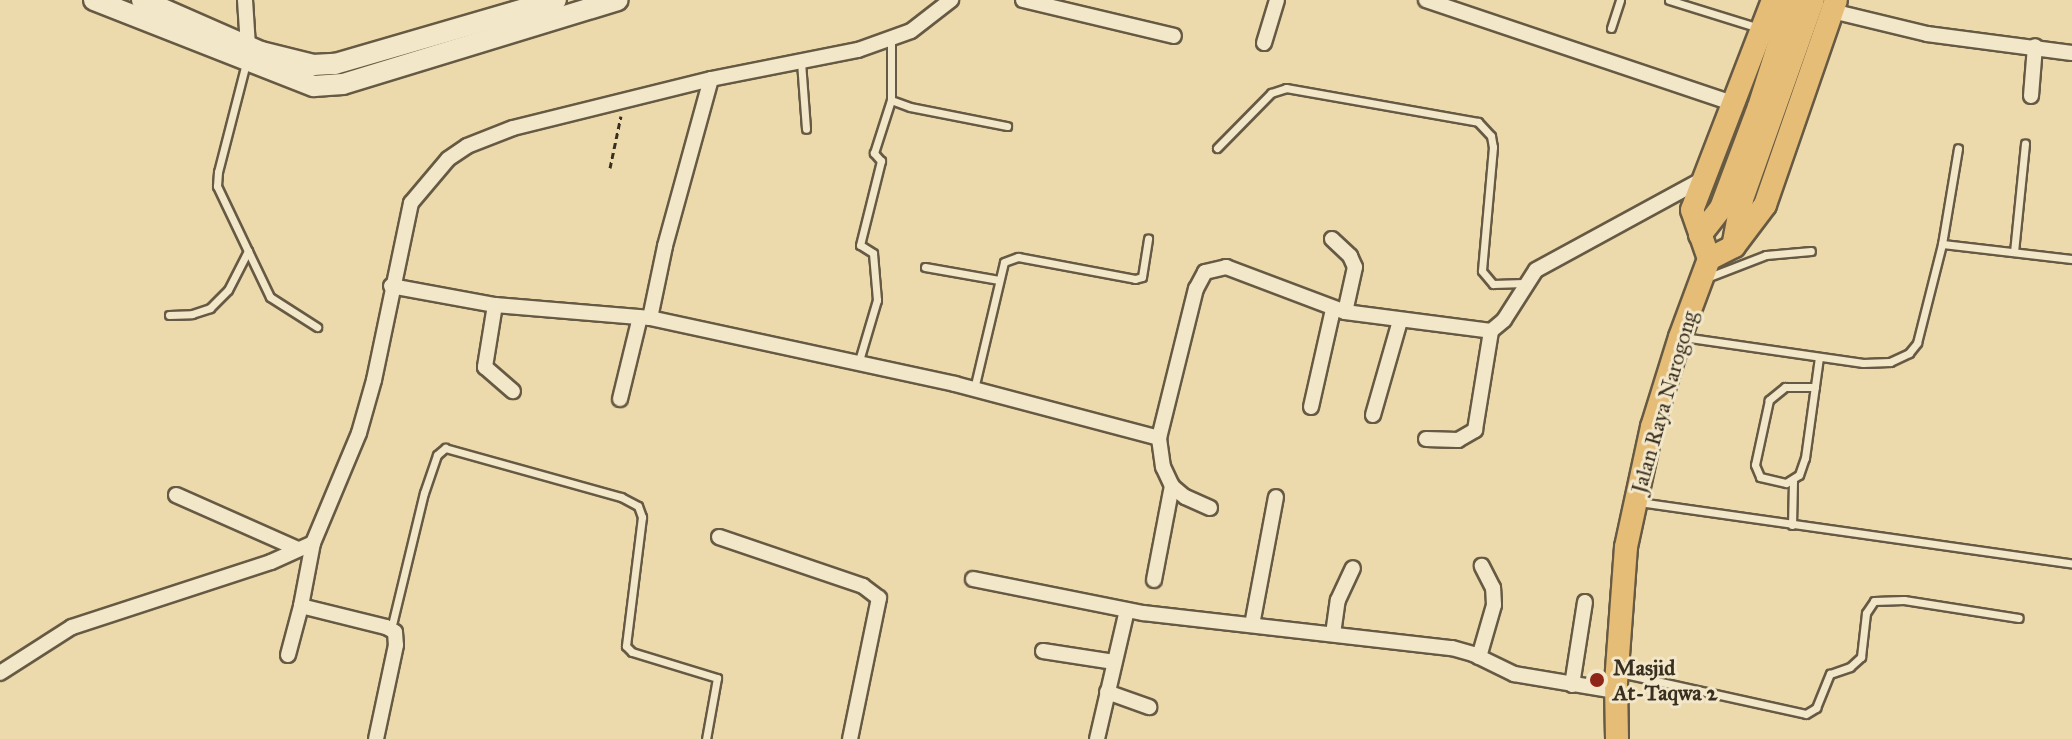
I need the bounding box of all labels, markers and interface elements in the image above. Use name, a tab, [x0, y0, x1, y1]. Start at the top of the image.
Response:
street label: Jalan Raya Narogong	[1625, 308, 1703, 496]
place label: Masjid At-Taqwa 2	[1613, 654, 1717, 706]
marker: Masjid At-Taqwa 2	[1588, 671, 1606, 689]

